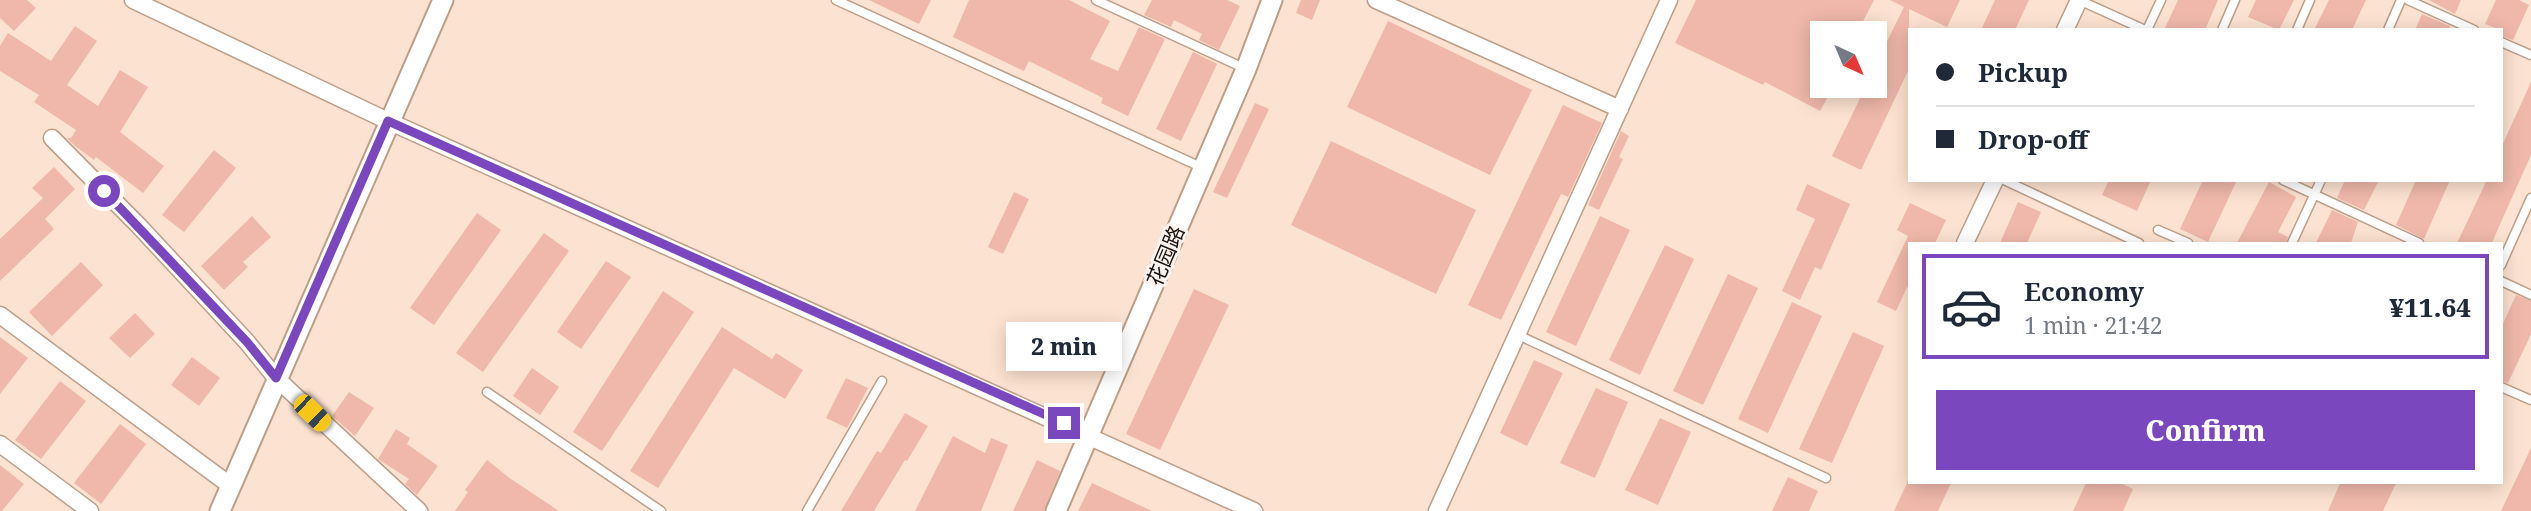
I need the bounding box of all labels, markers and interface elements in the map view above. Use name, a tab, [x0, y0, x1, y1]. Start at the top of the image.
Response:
north arrow	[1810, 21, 1886, 98]
map controls	[1810, 21, 1887, 98]
text: Pickup	[1978, 54, 2068, 90]
text: Drop-off	[1978, 121, 2088, 157]
route start	[88, 175, 120, 207]
street label: 花园路	[1140, 221, 1190, 290]
text: Economy	[2024, 273, 2144, 309]
icon: car	[1940, 275, 2003, 338]
text: ¥11.64	[2389, 289, 2471, 325]
text: 1 min · 21:42	[2024, 309, 2162, 341]
callout: 2 min	[1006, 322, 1122, 370]
text: 2 min	[1031, 330, 1097, 362]
button: Confirm	[1936, 390, 2475, 470]
car	[290, 391, 335, 435]
route end	[1048, 407, 1080, 439]

